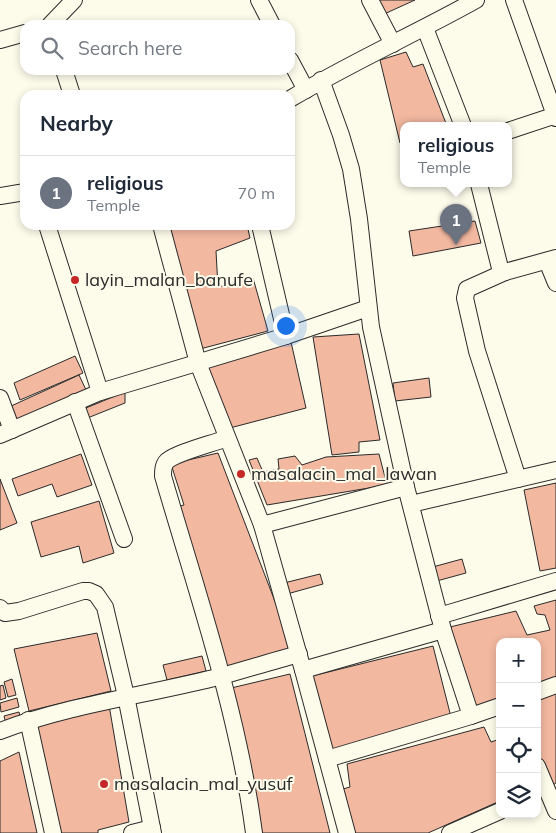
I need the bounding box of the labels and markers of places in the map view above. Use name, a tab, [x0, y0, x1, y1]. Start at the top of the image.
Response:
pin: 1	[440, 204, 472, 245]
place label: layin_malan_banufe	[85, 268, 253, 291]
marker: layin_malan_banufe	[69, 274, 81, 286]
place label: masalacin_mal_lawan	[251, 462, 437, 485]
marker: masalacin_mal_lawan	[235, 468, 247, 480]
place label: masalacin_mal_yusuf	[114, 772, 294, 795]
marker: masalacin_mal_yusuf	[98, 778, 110, 790]

